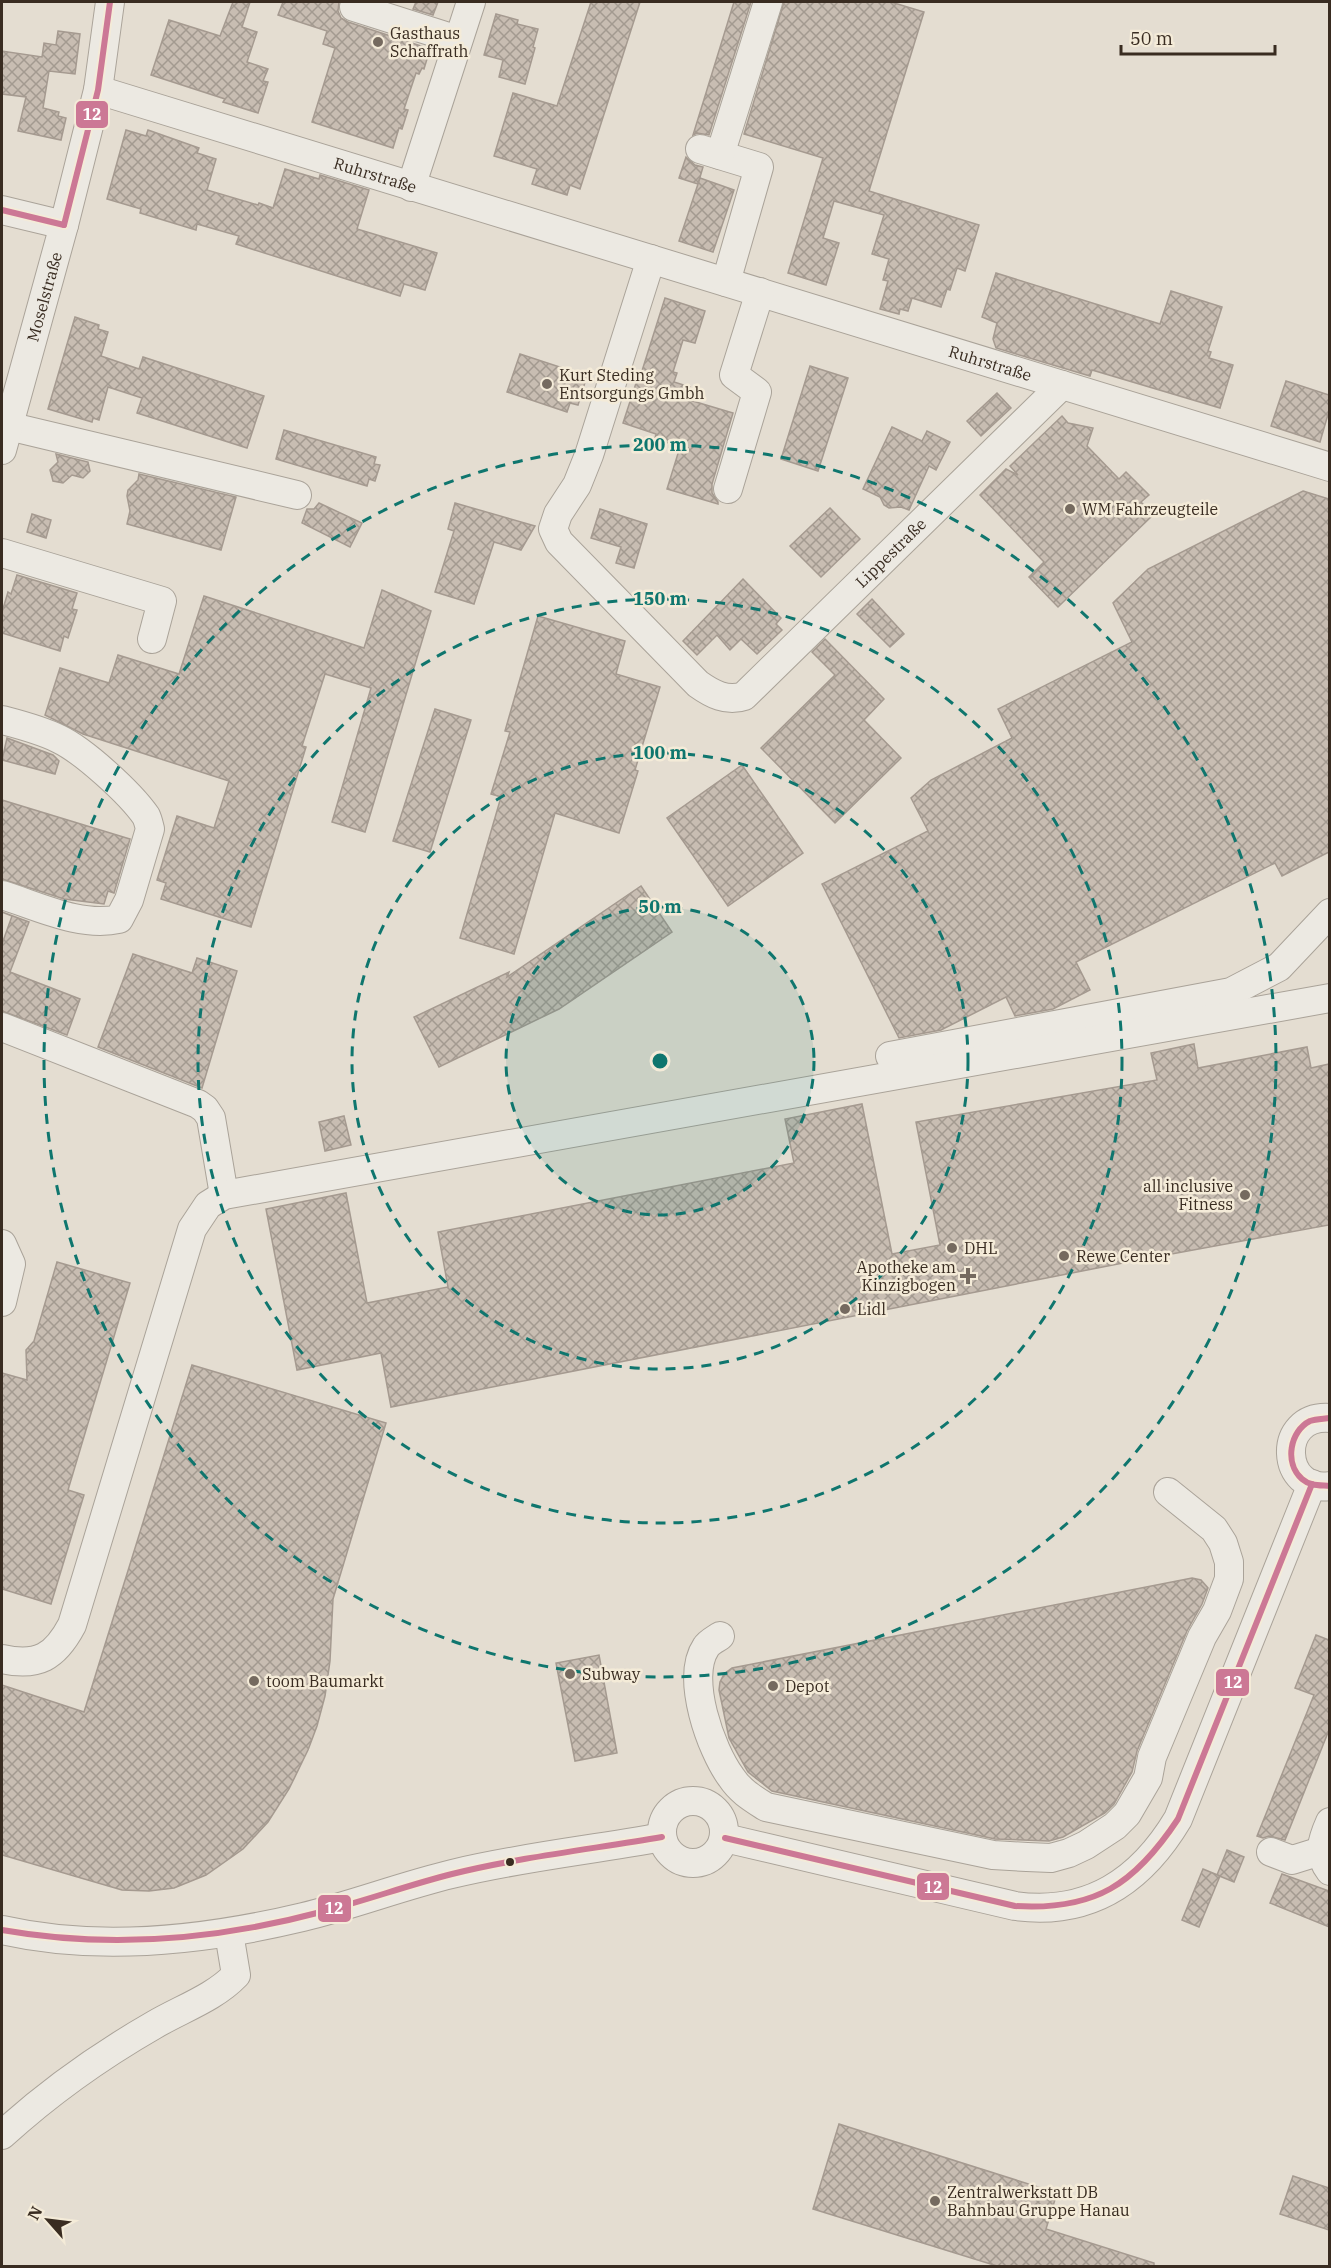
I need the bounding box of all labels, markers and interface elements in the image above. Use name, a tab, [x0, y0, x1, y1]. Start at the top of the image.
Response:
scale bar	[1121, 18, 1276, 56]
place label: Gasthaus Schaffrath	[390, 23, 469, 61]
text: 50 m	[1130, 27, 1173, 50]
marker: Gasthaus Schaffrath	[371, 35, 385, 49]
line badge: 12	[75, 100, 109, 129]
text: 12	[82, 104, 102, 124]
street label: Ruhrstraße	[331, 153, 419, 197]
street label: Moselstraße	[22, 250, 66, 344]
street label: Ruhrstraße	[946, 341, 1034, 385]
place label: Kurt Steding Entsorgungs Gmbh	[559, 365, 704, 403]
marker: Kurt Steding Entsorgungs Gmbh	[540, 377, 554, 391]
text: 200 m	[633, 433, 688, 456]
place label: WM Fahrzeugteile	[1082, 499, 1218, 519]
marker: WM Fahrzeugteile	[1063, 502, 1077, 516]
street label: Lippestraße	[851, 514, 930, 592]
text: 150 m	[633, 587, 688, 610]
text: 100 m	[633, 741, 688, 764]
text: 50 m	[638, 895, 682, 918]
centre of rings	[650, 1051, 670, 1071]
place label: all inclusive Fitness	[1143, 1176, 1233, 1214]
marker: all inclusive Fitness	[1238, 1188, 1252, 1202]
place label: DHL	[964, 1238, 997, 1258]
marker: DHL	[945, 1241, 959, 1255]
place label: Rewe Center	[1076, 1246, 1170, 1266]
marker: Rewe Center	[1057, 1249, 1071, 1263]
place label: Apotheke am Kinzigbogen	[857, 1257, 956, 1295]
marker: Apotheke am Kinzigbogen	[961, 1269, 975, 1283]
place label: Lidl	[857, 1299, 886, 1319]
marker: Lidl	[838, 1302, 852, 1316]
place label: Subway	[582, 1664, 641, 1684]
marker: Subway	[563, 1667, 577, 1681]
line badge: 12	[1215, 1668, 1250, 1697]
place label: toom Baumarkt	[266, 1671, 384, 1691]
text: 12	[1223, 1672, 1243, 1692]
marker: toom Baumarkt	[247, 1674, 261, 1688]
place label: Depot	[785, 1676, 830, 1696]
marker: Depot	[766, 1679, 780, 1693]
unlabelled marker	[504, 1856, 516, 1868]
line badge: 12	[916, 1872, 950, 1901]
text: 12	[923, 1877, 943, 1897]
line badge: 12	[317, 1894, 352, 1923]
text: 12	[324, 1898, 344, 1918]
place label: Zentralwerkstatt DB Bahnbau Gruppe Hanau	[947, 2182, 1130, 2220]
north arrow	[18, 2190, 78, 2250]
marker: Zentralwerkstatt DB Bahnbau Gruppe Hanau	[928, 2194, 942, 2208]
text: N	[23, 2203, 47, 2223]

